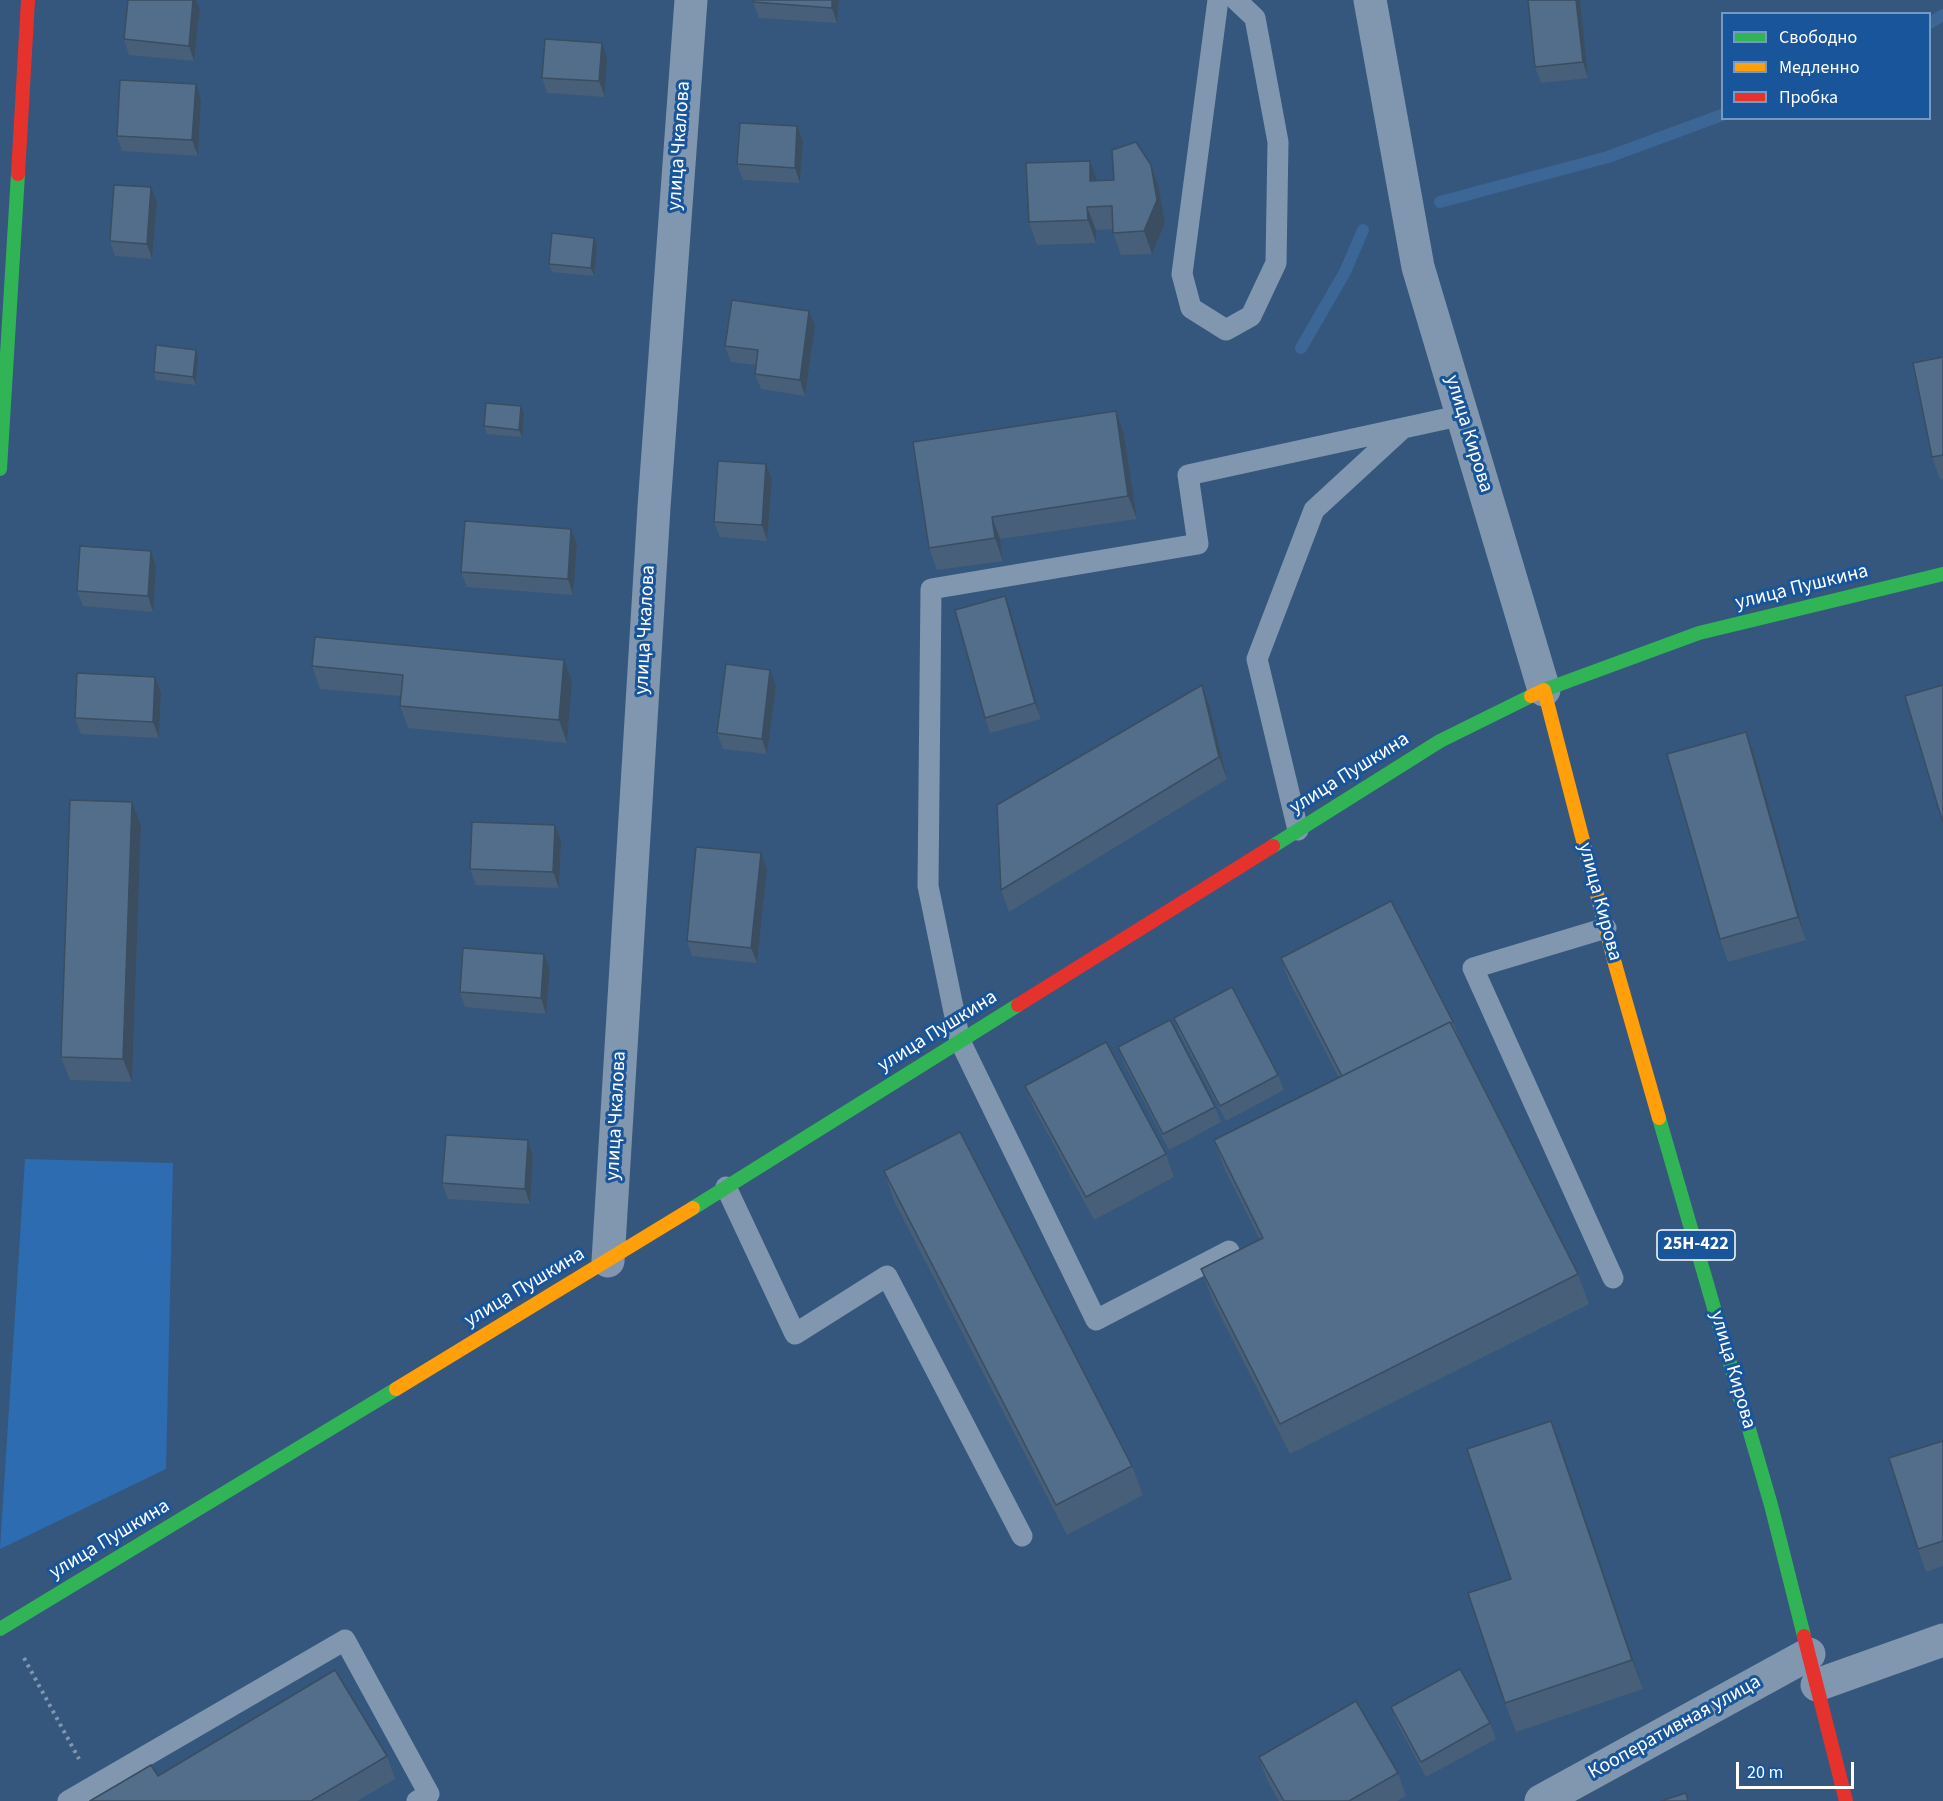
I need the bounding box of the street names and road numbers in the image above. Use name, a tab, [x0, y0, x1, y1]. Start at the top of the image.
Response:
street label: улица Чкалова	[663, 80, 697, 212]
street label: улица Кирова	[1439, 372, 1497, 496]
street label: улица Пушкина	[1733, 560, 1871, 616]
street label: улица Чкалова	[631, 565, 661, 695]
street label: улица Пушкина	[1286, 728, 1414, 820]
street label: улица Кирова	[1572, 840, 1626, 964]
street label: улица Пушкина	[874, 986, 1002, 1078]
street label: улица Чкалова	[602, 1051, 632, 1181]
road number: 25Н-422	[1657, 1230, 1735, 1260]
street label: улица Пушкина	[460, 1243, 590, 1333]
street label: улица Кирова	[1704, 1308, 1760, 1432]
street label: улица Пушкина	[45, 1495, 175, 1585]
street label: Кооперативная улица	[1585, 1671, 1765, 1785]

